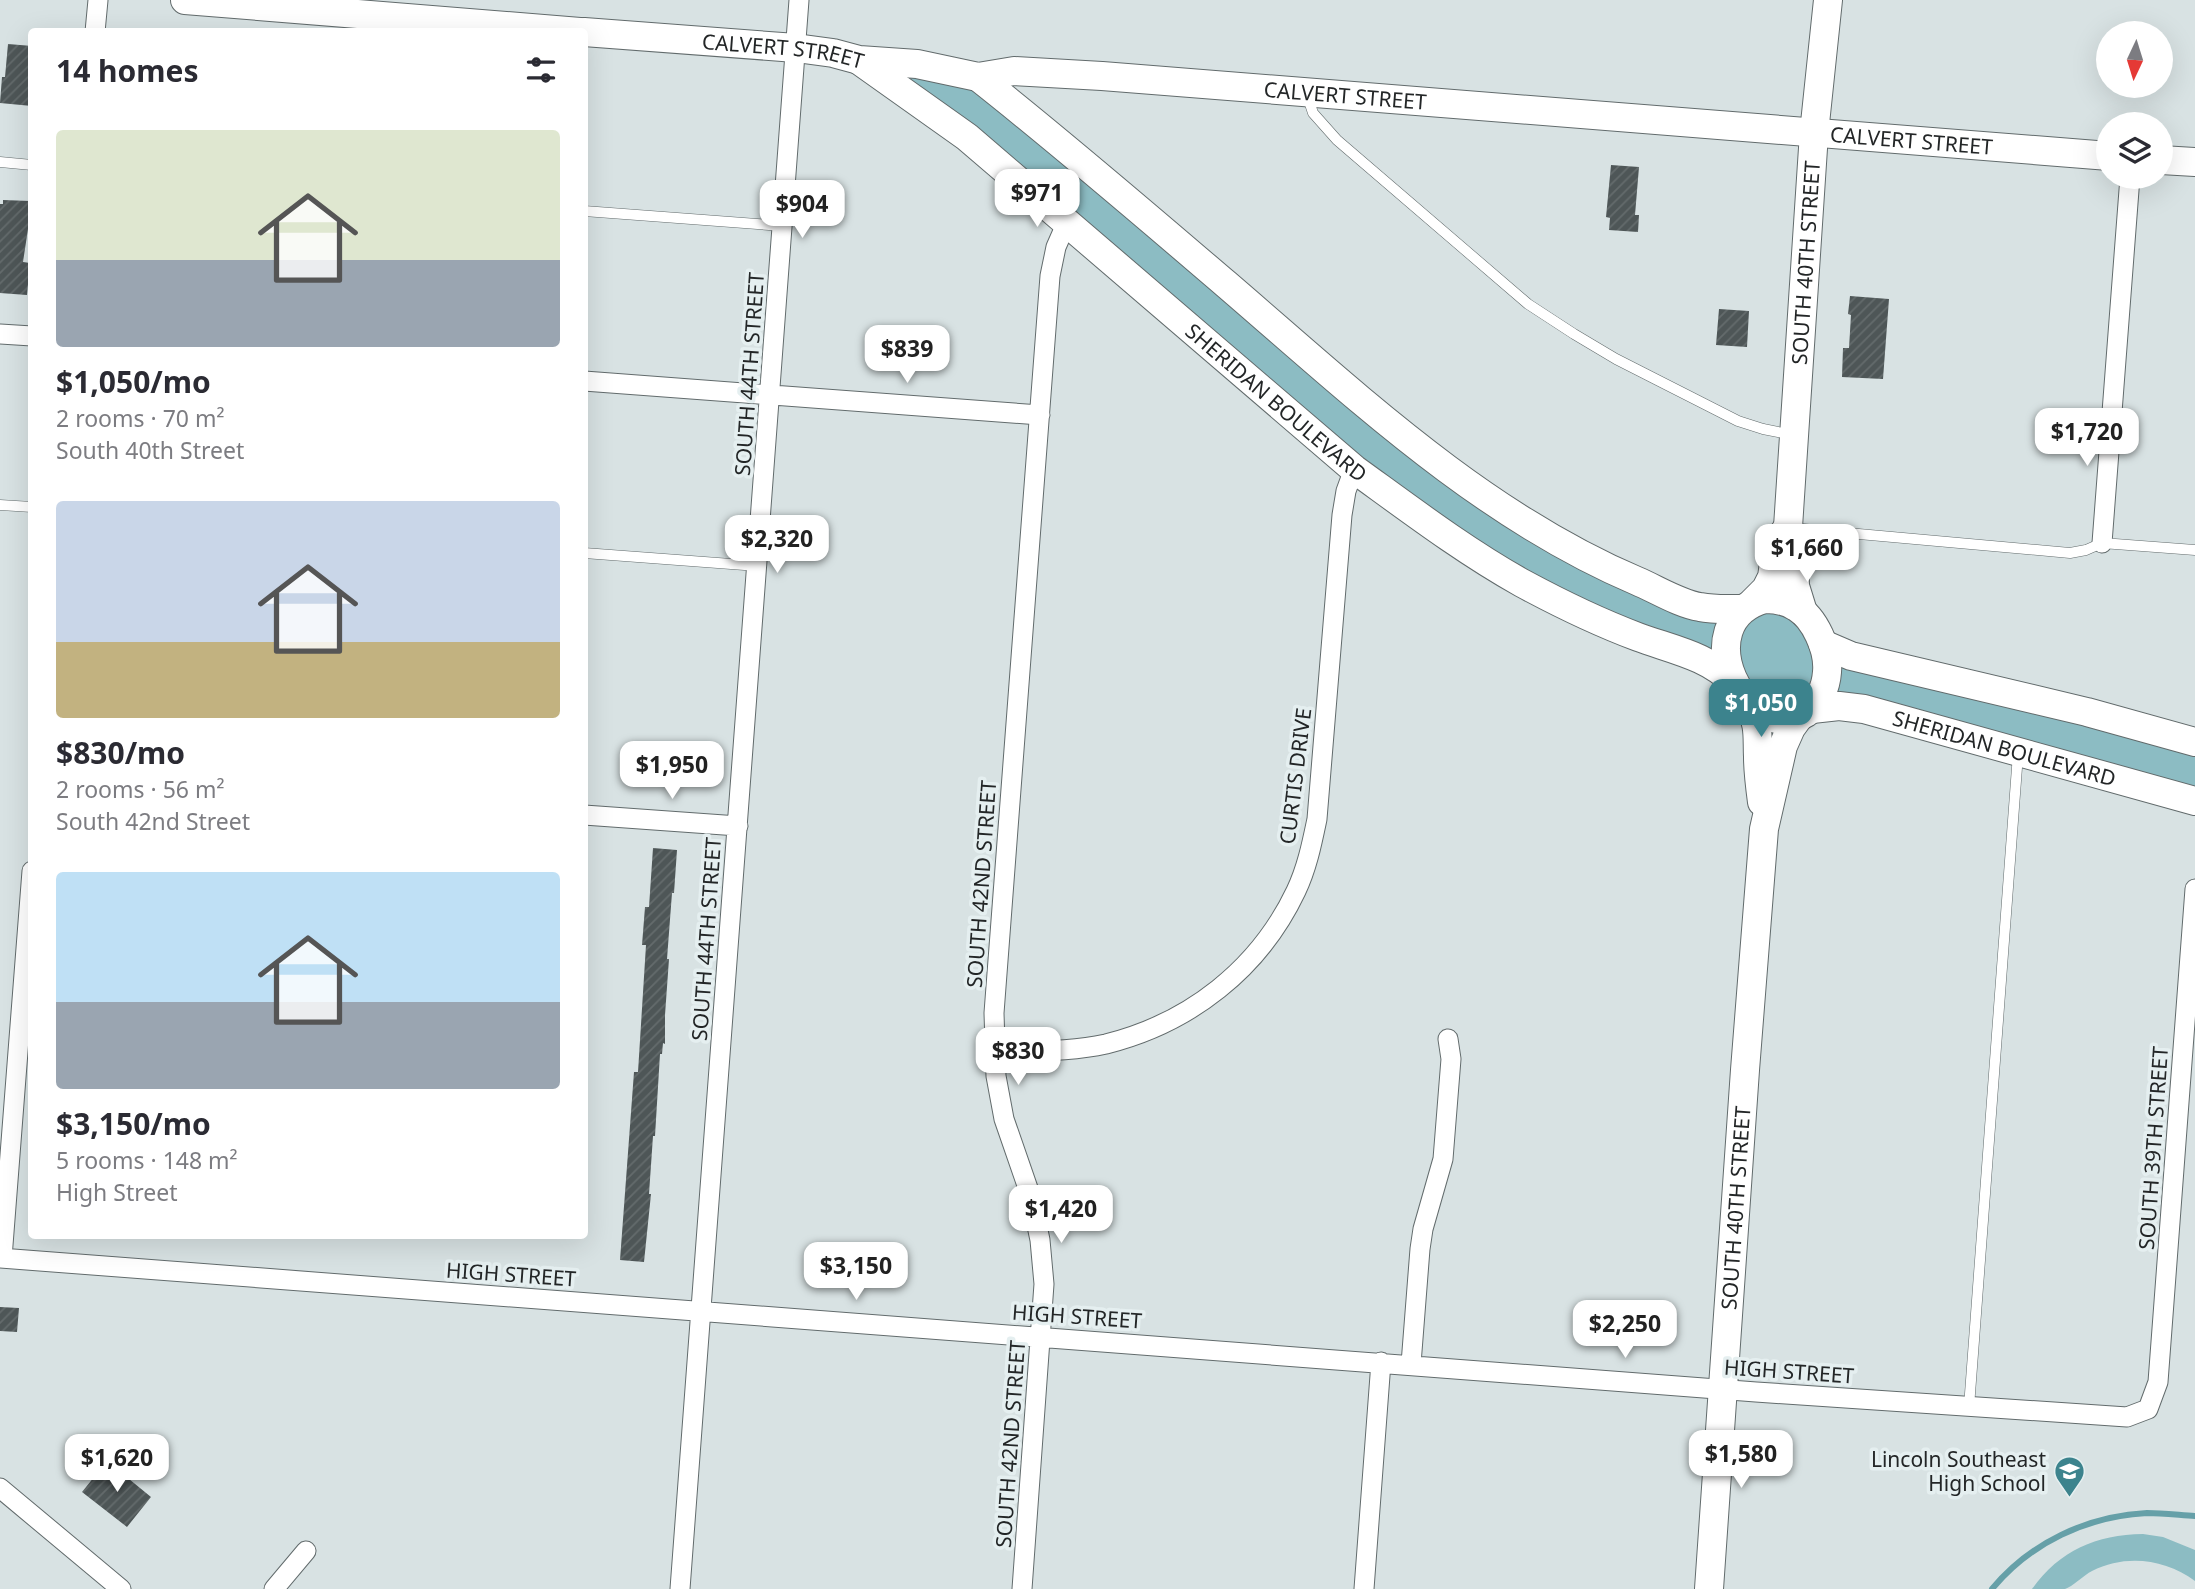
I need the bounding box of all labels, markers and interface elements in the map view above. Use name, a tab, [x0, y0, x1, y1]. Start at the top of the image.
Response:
north arrow	[2096, 21, 2174, 98]
map controls	[2096, 21, 2173, 189]
street label: CALVERT STREET	[701, 27, 867, 75]
text: 14 homes	[56, 50, 199, 91]
icon: filters	[522, 51, 560, 89]
street label: CALVERT STREET	[1263, 75, 1428, 116]
button: layers	[2096, 112, 2173, 189]
street label: CALVERT STREET	[1829, 120, 1994, 161]
street label: SOUTH 40TH STREET	[1785, 160, 1826, 366]
pin: $971	[996, 170, 1078, 229]
icon: home	[245, 175, 371, 301]
text: $971	[1011, 176, 1063, 208]
pin: $904	[761, 180, 843, 240]
text: $904	[776, 187, 828, 219]
street label: SOUTH 44TH STREET	[728, 271, 770, 477]
street label: SHERIDAN BOULEVARD	[1180, 317, 1373, 488]
pin: $839	[866, 326, 948, 385]
text: $839	[881, 332, 933, 364]
text: $1,050/mo	[56, 361, 211, 402]
text: 2 rooms · 70 m²	[56, 402, 225, 434]
pin: $1,720	[2030, 408, 2144, 468]
text: $1,720	[2051, 415, 2123, 447]
text: South 40th Street	[56, 434, 244, 466]
pin: $2,320	[720, 516, 834, 575]
text: $2,320	[741, 522, 813, 554]
pin: $1,660	[1750, 524, 1864, 584]
text: $1,660	[1771, 531, 1843, 563]
icon: home	[245, 546, 371, 672]
pin: $1,050	[1704, 680, 1818, 739]
text: $1,050	[1725, 686, 1797, 718]
street label: SHERIDAN BOULEVARD	[1890, 704, 2119, 792]
street label: CURTIS DRIVE	[1273, 706, 1317, 846]
text: $830/mo	[56, 732, 185, 773]
pin: $1,950	[615, 742, 729, 801]
text: $1,950	[636, 748, 708, 780]
text: 2 rooms · 56 m²	[56, 773, 225, 805]
street label: SOUTH 42ND STREET	[960, 779, 1002, 989]
text: South 42nd Street	[56, 805, 250, 837]
street label: SOUTH 44TH STREET	[685, 836, 727, 1042]
icon: home	[245, 917, 371, 1043]
pin: $830	[977, 1028, 1059, 1087]
text: $830	[992, 1034, 1044, 1066]
street label: SOUTH 39TH STREET	[2132, 1045, 2174, 1251]
text: $3,150/mo	[56, 1103, 211, 1144]
street label: SOUTH 40TH STREET	[1714, 1105, 1756, 1311]
text: 5 rooms · 148 m²	[56, 1144, 238, 1176]
text: High Street	[56, 1176, 178, 1208]
pin: $1,420	[1004, 1186, 1118, 1245]
text: $1,420	[1025, 1192, 1097, 1224]
pin: $3,150	[799, 1242, 913, 1302]
text: $3,150	[820, 1249, 892, 1281]
street label: HIGH STREET	[445, 1255, 577, 1293]
street label: HIGH STREET	[1011, 1297, 1143, 1335]
pin: $2,250	[1568, 1300, 1682, 1360]
text: $2,250	[1589, 1307, 1661, 1339]
street label: SOUTH 42ND STREET	[989, 1339, 1031, 1549]
street label: HIGH STREET	[1723, 1352, 1855, 1390]
pin: $1,580	[1684, 1430, 1798, 1490]
pin: $1,620	[60, 1434, 174, 1494]
text: $1,580	[1705, 1437, 1777, 1469]
text: $1,620	[81, 1441, 153, 1473]
place label: Lincoln Southeast High School	[1871, 1445, 2046, 1497]
school or university icon: Lincoln Southeast High School	[2052, 1454, 2086, 1498]

